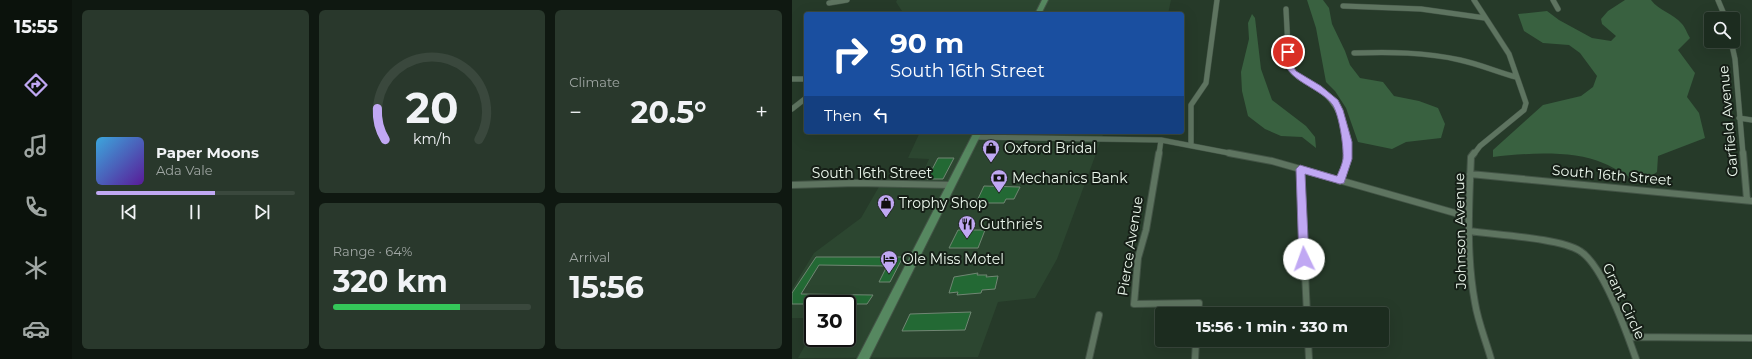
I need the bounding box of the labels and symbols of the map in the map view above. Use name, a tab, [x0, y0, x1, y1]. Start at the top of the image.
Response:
pin	[1271, 35, 1305, 69]
street label: Garfield Avenue	[1714, 65, 1742, 177]
shop icon: Oxford Bridal	[981, 138, 1001, 163]
place label: Oxford Bridal	[1004, 139, 1096, 157]
street label: South 16th Street	[1551, 161, 1673, 189]
street label: South 16th Street	[812, 164, 932, 182]
bank icon: Mechanics Bank	[989, 168, 1009, 193]
place label: Mechanics Bank	[1012, 169, 1128, 187]
street label: Johnson Avenue	[1450, 173, 1470, 290]
shop icon: Trophy Shop	[876, 193, 896, 218]
place label: Trophy Shop	[899, 194, 987, 212]
street label: Pierce Avenue	[1113, 195, 1147, 297]
restaurant icon: Guthrie's	[957, 214, 977, 239]
place label: Guthrie's	[980, 215, 1043, 233]
position arrow	[1283, 238, 1325, 280]
hotel icon: Ole Miss Motel	[879, 249, 899, 274]
place label: Ole Miss Motel	[902, 250, 1004, 268]
street label: Grant Circle	[1598, 260, 1650, 342]
speed limit sign: 30	[804, 295, 856, 347]

